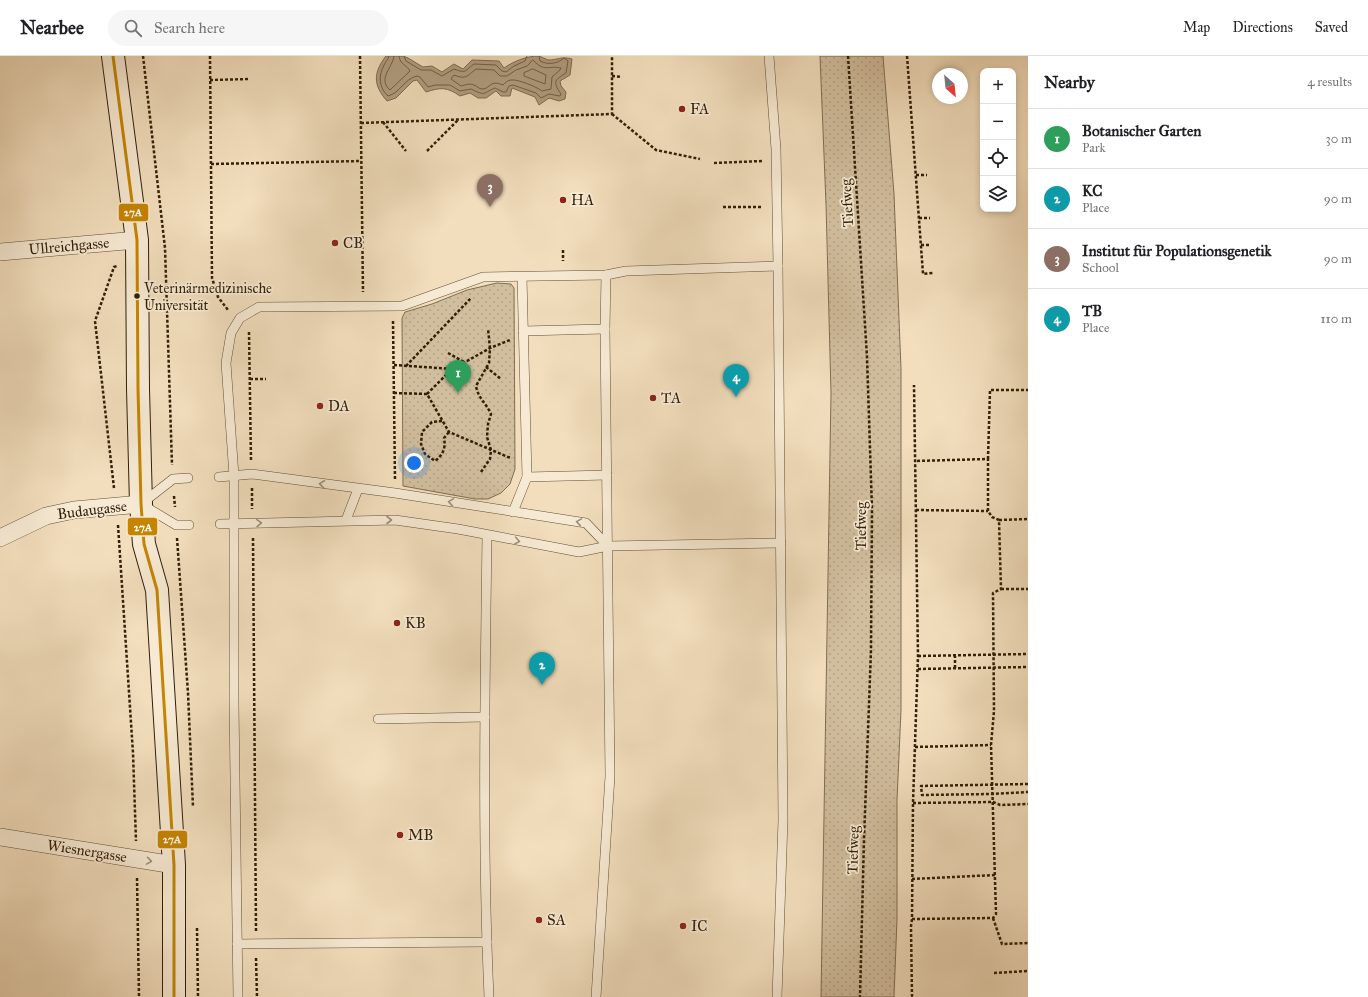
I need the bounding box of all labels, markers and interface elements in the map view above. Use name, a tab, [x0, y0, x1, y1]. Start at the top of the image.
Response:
search box	[108, 10, 388, 46]
text: Nearbee	[20, 16, 84, 39]
icon: search	[122, 17, 144, 39]
text: Search here	[154, 19, 225, 37]
text: Map	[1183, 19, 1210, 36]
text: Directions	[1232, 19, 1293, 36]
text: Saved	[1315, 19, 1348, 36]
north arrow	[932, 68, 968, 104]
map controls	[980, 68, 1016, 212]
button: +	[980, 68, 1016, 104]
text: Nearby	[1044, 72, 1095, 93]
text: 4 results	[1307, 74, 1352, 90]
place label: FA	[690, 100, 709, 118]
marker: FA	[677, 104, 687, 114]
button: −	[980, 104, 1016, 140]
text: Botanischer Garten	[1082, 122, 1201, 140]
text: 1	[1054, 131, 1060, 147]
text: 30 m	[1326, 131, 1352, 147]
button: locate	[980, 140, 1016, 176]
text: Park	[1082, 140, 1106, 156]
pin: 3	[477, 174, 503, 207]
button: layers	[980, 176, 1016, 212]
street label: Tiefweg	[837, 177, 857, 228]
text: KC	[1082, 182, 1102, 200]
place label: HA	[571, 191, 594, 209]
text: 2	[1054, 191, 1060, 207]
text: 90 m	[1324, 191, 1352, 207]
marker: HA	[558, 195, 568, 205]
text: Place	[1082, 200, 1109, 216]
line badge: 27A	[118, 203, 149, 222]
text: 27A	[124, 206, 143, 219]
street label: Ullreichgasse	[28, 234, 110, 258]
place label: CB	[343, 234, 363, 252]
marker: CB	[330, 238, 340, 248]
text: Institut für Populationsgenetik	[1082, 242, 1272, 260]
text: 3	[1054, 251, 1060, 267]
text: 90 m	[1324, 251, 1352, 267]
text: School	[1082, 260, 1119, 276]
place label: Veterinärmedizinische Universität	[143, 280, 272, 314]
marker: Veterinärmedizinische Universität	[132, 291, 142, 301]
text: TB	[1082, 302, 1102, 320]
text: 4	[1053, 311, 1061, 327]
text: 110 m	[1320, 311, 1352, 327]
text: Place	[1082, 320, 1109, 336]
pin: 1	[445, 360, 471, 393]
pin: 4	[723, 364, 749, 397]
place label: TA	[661, 389, 681, 407]
marker: TA	[648, 393, 658, 403]
place label: DA	[328, 397, 350, 415]
marker: DA	[315, 401, 325, 411]
your location	[404, 453, 424, 473]
one-way arrow	[319, 480, 325, 489]
street label: Budaugasse	[56, 497, 128, 523]
one-way arrow	[447, 498, 454, 507]
street label: Tiefweg	[852, 501, 870, 550]
one-way arrow	[386, 516, 392, 524]
line badge: 27A	[127, 517, 158, 536]
one-way arrow	[576, 518, 582, 527]
one-way arrow	[256, 519, 262, 527]
text: 27A	[134, 521, 153, 534]
one-way arrow	[514, 536, 520, 545]
place label: KB	[405, 614, 426, 632]
marker: KB	[392, 618, 402, 628]
pin: 2	[529, 652, 555, 685]
street label: Tiefweg	[843, 824, 863, 875]
place label: MB	[408, 826, 433, 844]
line badge: 27A	[157, 830, 188, 849]
marker: MB	[395, 830, 405, 840]
text: 27A	[163, 833, 182, 846]
street label: Wiesnergasse	[46, 836, 128, 866]
one-way arrow	[146, 856, 152, 865]
place label: SA	[547, 911, 566, 929]
marker: SA	[534, 915, 544, 925]
place label: IC	[691, 917, 707, 935]
marker: IC	[678, 921, 688, 931]

